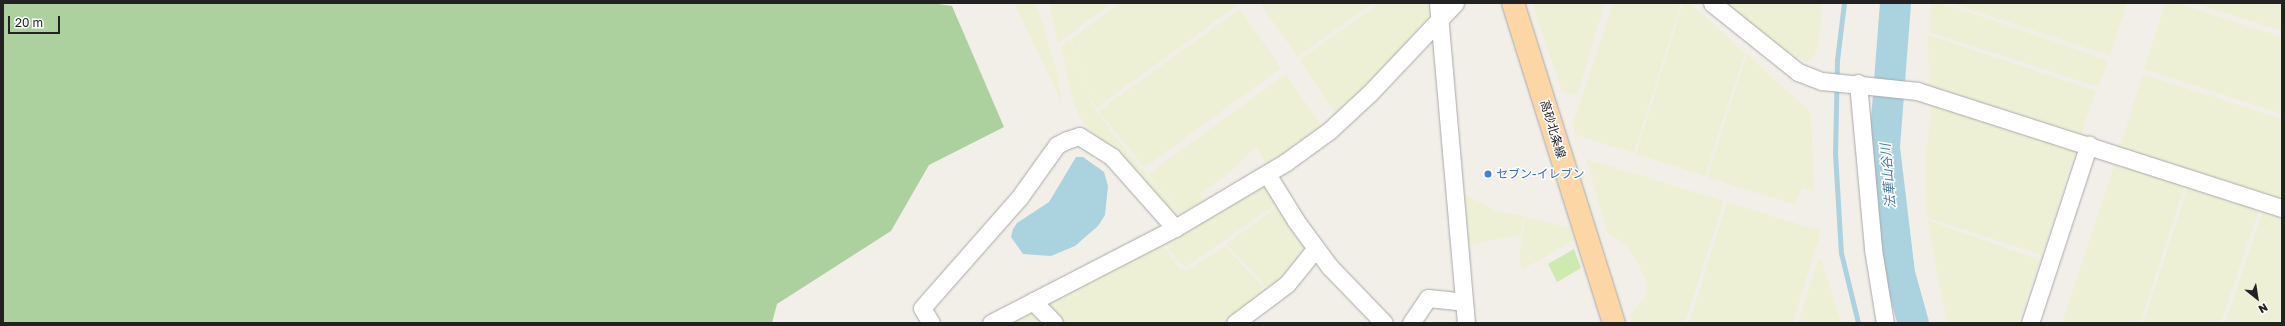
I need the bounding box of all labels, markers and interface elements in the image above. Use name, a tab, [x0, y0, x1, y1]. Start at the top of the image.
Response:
scale bar	[10, 8, 62, 34]
text: 20 m	[15, 15, 43, 30]
street label: 高砂北条線	[1537, 98, 1569, 160]
water label: 法華山谷川	[1877, 143, 1899, 209]
place label: セブン-イレブン	[1496, 167, 1585, 181]
marker: セブン-イレブン	[1483, 169, 1493, 179]
north arrow	[2237, 278, 2277, 318]
text: N	[2256, 301, 2270, 317]

